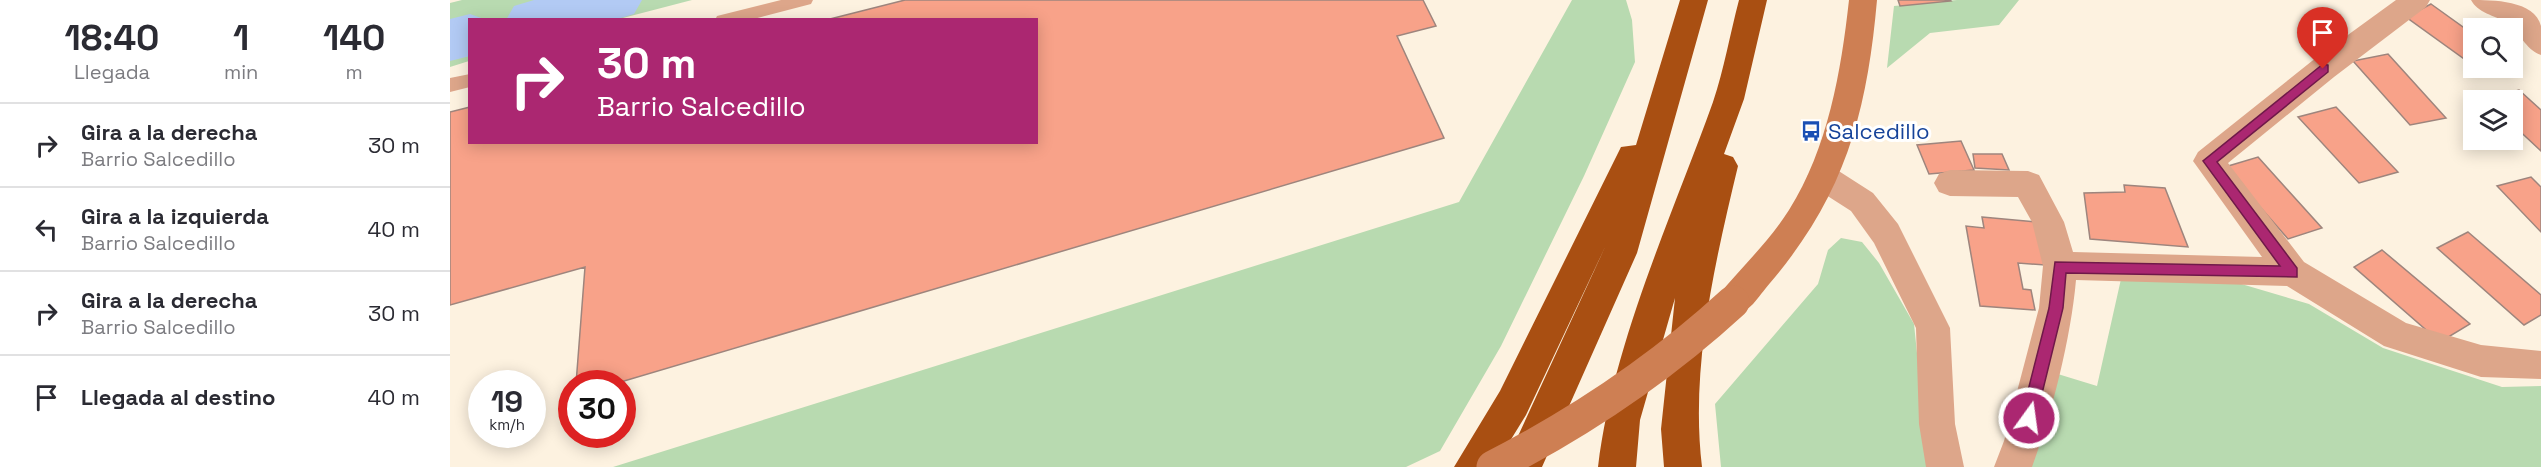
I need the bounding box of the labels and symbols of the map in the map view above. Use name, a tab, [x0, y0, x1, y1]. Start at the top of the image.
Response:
pin	[2297, 7, 2348, 69]
place label: Salcedillo	[1828, 117, 1930, 145]
bus stop icon: Salcedillo	[1799, 119, 1823, 143]
speed limit sign: 30	[558, 370, 636, 448]
position arrow	[1997, 386, 2061, 450]

